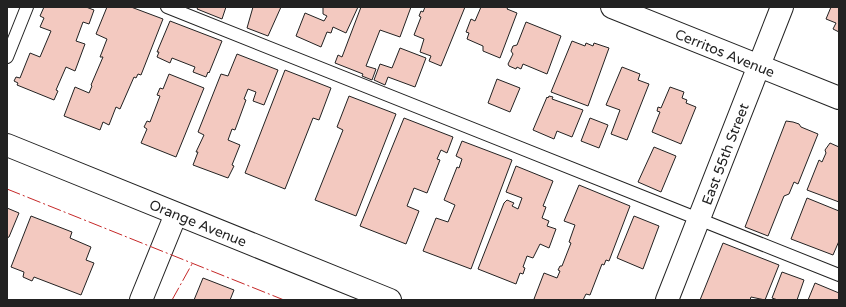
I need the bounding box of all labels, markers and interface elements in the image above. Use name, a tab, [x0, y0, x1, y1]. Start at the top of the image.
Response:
street label: Cerritos Avenue	[673, 26, 777, 81]
street label: East 55th Street	[698, 100, 753, 207]
street label: Orange Avenue	[147, 196, 249, 251]

